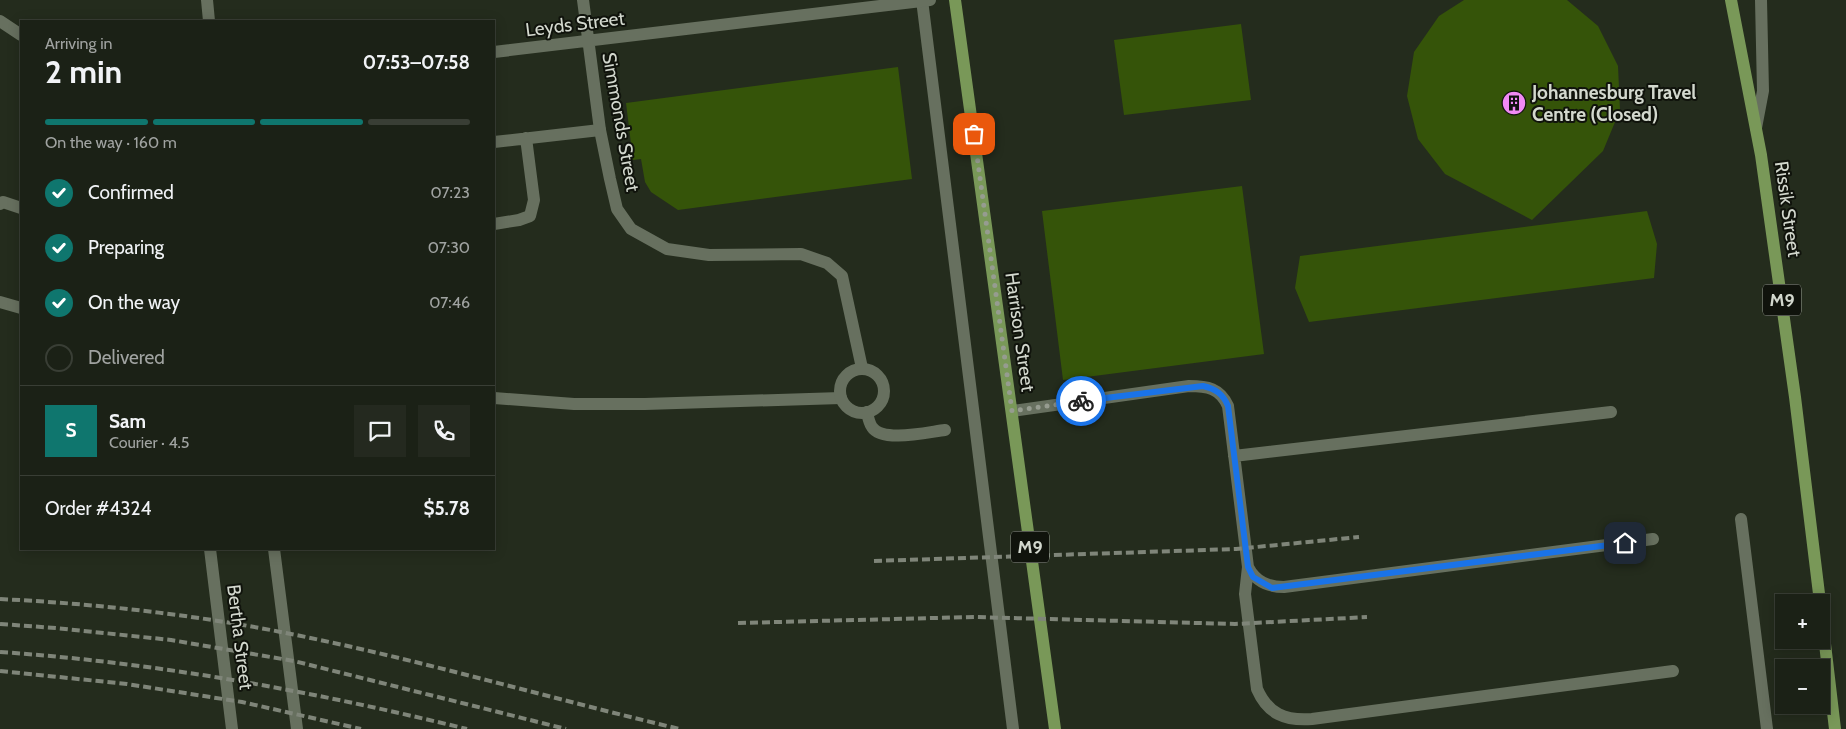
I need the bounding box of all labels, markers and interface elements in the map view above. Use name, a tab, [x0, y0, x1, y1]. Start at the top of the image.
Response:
street label: Leyds Street	[524, 6, 627, 42]
text: Arriving in	[45, 34, 112, 53]
text: 07:53–07:58	[363, 51, 470, 74]
street label: Simmonds Street	[597, 51, 645, 194]
text: 2 min	[45, 52, 122, 91]
place label: Johannesburg Travel Centre (Closed)	[1531, 81, 1696, 126]
building icon: Johannesburg Travel Centre (Closed)	[1501, 90, 1527, 116]
pin	[953, 113, 995, 155]
icon: bag	[960, 120, 988, 148]
text: On the way · 160 m	[45, 133, 177, 152]
street label: Rissik Street	[1770, 160, 1806, 259]
icon: check	[45, 179, 73, 207]
text: Confirmed	[88, 181, 174, 204]
text: 07:23	[431, 183, 470, 202]
icon: check	[45, 234, 73, 262]
text: Preparing	[88, 236, 164, 259]
text: 07:30	[428, 238, 470, 257]
street label: Harrison Street	[1000, 271, 1040, 394]
road number: M9	[1763, 284, 1801, 316]
icon: check	[45, 289, 73, 317]
text: On the way	[88, 291, 180, 314]
text: 07:46	[429, 293, 470, 312]
text: Delivered	[88, 346, 165, 369]
courier	[1056, 376, 1106, 426]
icon: bike	[1067, 387, 1095, 415]
button: chat	[354, 405, 406, 457]
button: phone	[418, 405, 470, 457]
text: Sam	[109, 410, 146, 433]
text: S	[65, 419, 77, 442]
text: Courier · 4.5	[109, 433, 190, 452]
text: Order #4324	[45, 497, 151, 520]
text: $5.78	[423, 497, 470, 520]
pin	[1604, 522, 1646, 564]
icon: home	[1611, 529, 1639, 557]
road number: M9	[1011, 532, 1049, 562]
street label: Bertha Street	[222, 583, 258, 692]
map controls	[1775, 594, 1830, 714]
button: +	[1775, 594, 1830, 649]
button: −	[1775, 659, 1830, 714]

